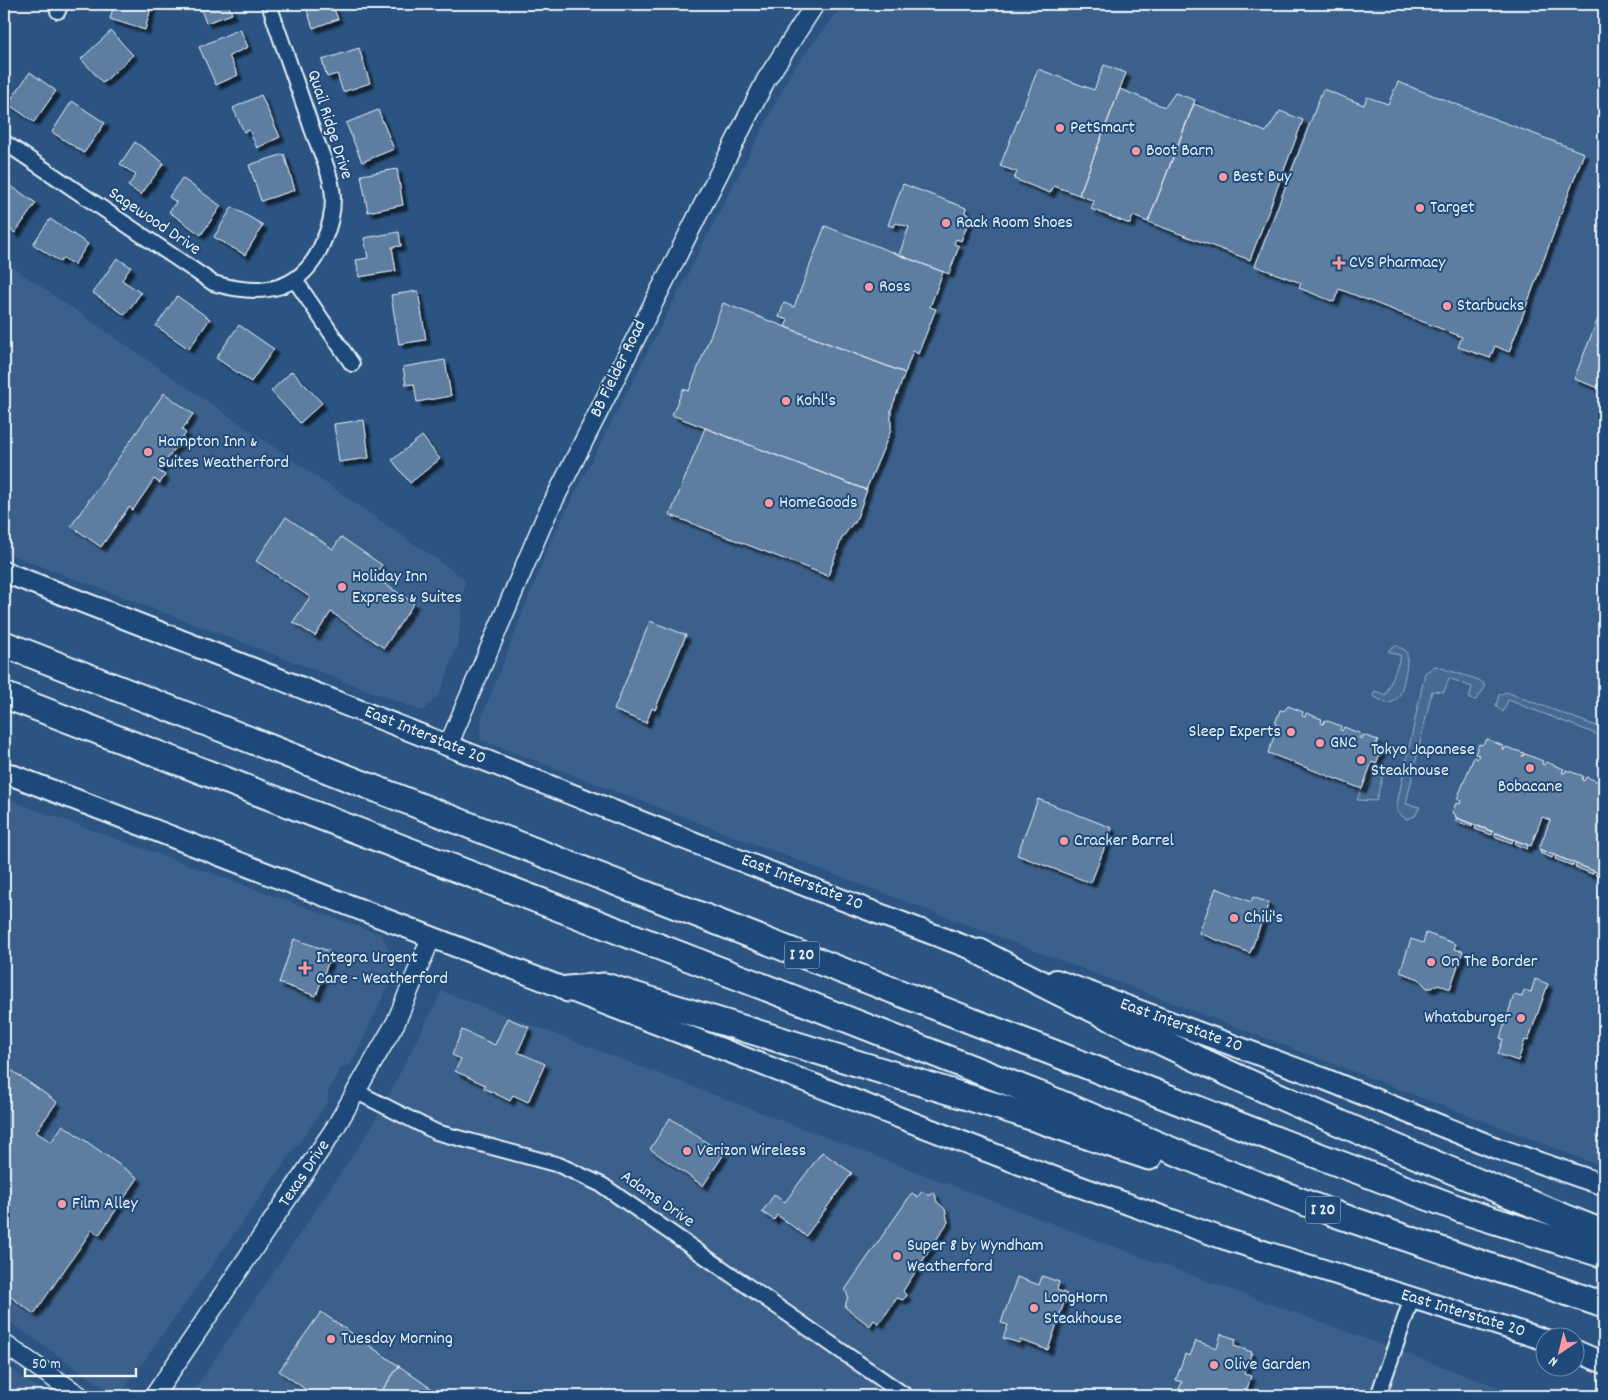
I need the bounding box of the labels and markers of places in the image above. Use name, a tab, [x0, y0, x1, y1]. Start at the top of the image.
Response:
place label: PetSmart	[1070, 116, 1135, 141]
marker: PetSmart	[1054, 122, 1066, 134]
place label: Boot Barn	[1146, 139, 1213, 164]
marker: Boot Barn	[1130, 145, 1142, 157]
place label: Best Buy	[1233, 165, 1292, 190]
marker: Best Buy	[1217, 171, 1229, 183]
place label: Target	[1430, 196, 1475, 221]
marker: Target	[1414, 202, 1426, 214]
place label: Rack Room Shoes	[956, 211, 1073, 236]
marker: Rack Room Shoes	[940, 217, 952, 229]
place label: CVS Pharmacy	[1349, 251, 1446, 276]
marker: CVS Pharmacy	[1333, 257, 1345, 269]
place label: Ross	[879, 275, 911, 300]
marker: Ross	[863, 281, 875, 293]
place label: Starbucks	[1457, 294, 1524, 319]
marker: Starbucks	[1441, 300, 1453, 312]
place label: Kohl's	[796, 389, 836, 414]
marker: Kohl's	[780, 395, 792, 407]
place label: Hampton Inn & Suites Weatherford	[158, 430, 289, 476]
marker: Hampton Inn & Suites Weatherford	[142, 446, 154, 458]
place label: HomeGoods	[779, 491, 858, 516]
marker: HomeGoods	[763, 497, 775, 509]
place label: Holiday Inn Express & Suites	[352, 565, 462, 611]
marker: Holiday Inn Express & Suites	[336, 581, 348, 593]
place label: Sleep Experts	[1189, 720, 1281, 745]
marker: Sleep Experts	[1285, 726, 1297, 738]
place label: GNC	[1330, 731, 1357, 756]
marker: GNC	[1314, 737, 1326, 749]
place label: Tokyo Japanese Steakhouse	[1371, 738, 1475, 784]
marker: Tokyo Japanese Steakhouse	[1355, 754, 1367, 766]
marker: Bobacane	[1524, 762, 1536, 774]
place label: Bobacane	[1498, 775, 1562, 800]
place label: Cracker Barrel	[1074, 829, 1175, 854]
marker: Cracker Barrel	[1058, 835, 1070, 847]
place label: Chili's	[1244, 906, 1283, 931]
marker: Chili's	[1228, 912, 1240, 924]
place label: Integra Urgent Care - Weatherford	[316, 946, 448, 992]
place label: On The Border	[1441, 950, 1538, 975]
marker: On The Border	[1425, 956, 1437, 968]
marker: Integra Urgent Care - Weatherford	[298, 961, 312, 975]
place label: Whataburger	[1424, 1006, 1511, 1031]
marker: Whataburger	[1515, 1012, 1527, 1024]
place label: Verizon Wireless	[697, 1139, 806, 1164]
marker: Verizon Wireless	[681, 1145, 693, 1157]
place label: Film Alley	[72, 1192, 138, 1217]
marker: Film Alley	[56, 1198, 68, 1210]
place label: Super 8 by Wyndham Weatherford	[907, 1234, 1044, 1280]
marker: Super 8 by Wyndham Weatherford	[891, 1250, 903, 1262]
place label: LongHorn Steakhouse	[1044, 1286, 1122, 1332]
marker: LongHorn Steakhouse	[1028, 1302, 1040, 1314]
place label: Tuesday Morning	[341, 1327, 453, 1352]
marker: Tuesday Morning	[325, 1333, 337, 1345]
place label: Olive Garden	[1224, 1353, 1310, 1378]
marker: Olive Garden	[1208, 1359, 1220, 1371]

